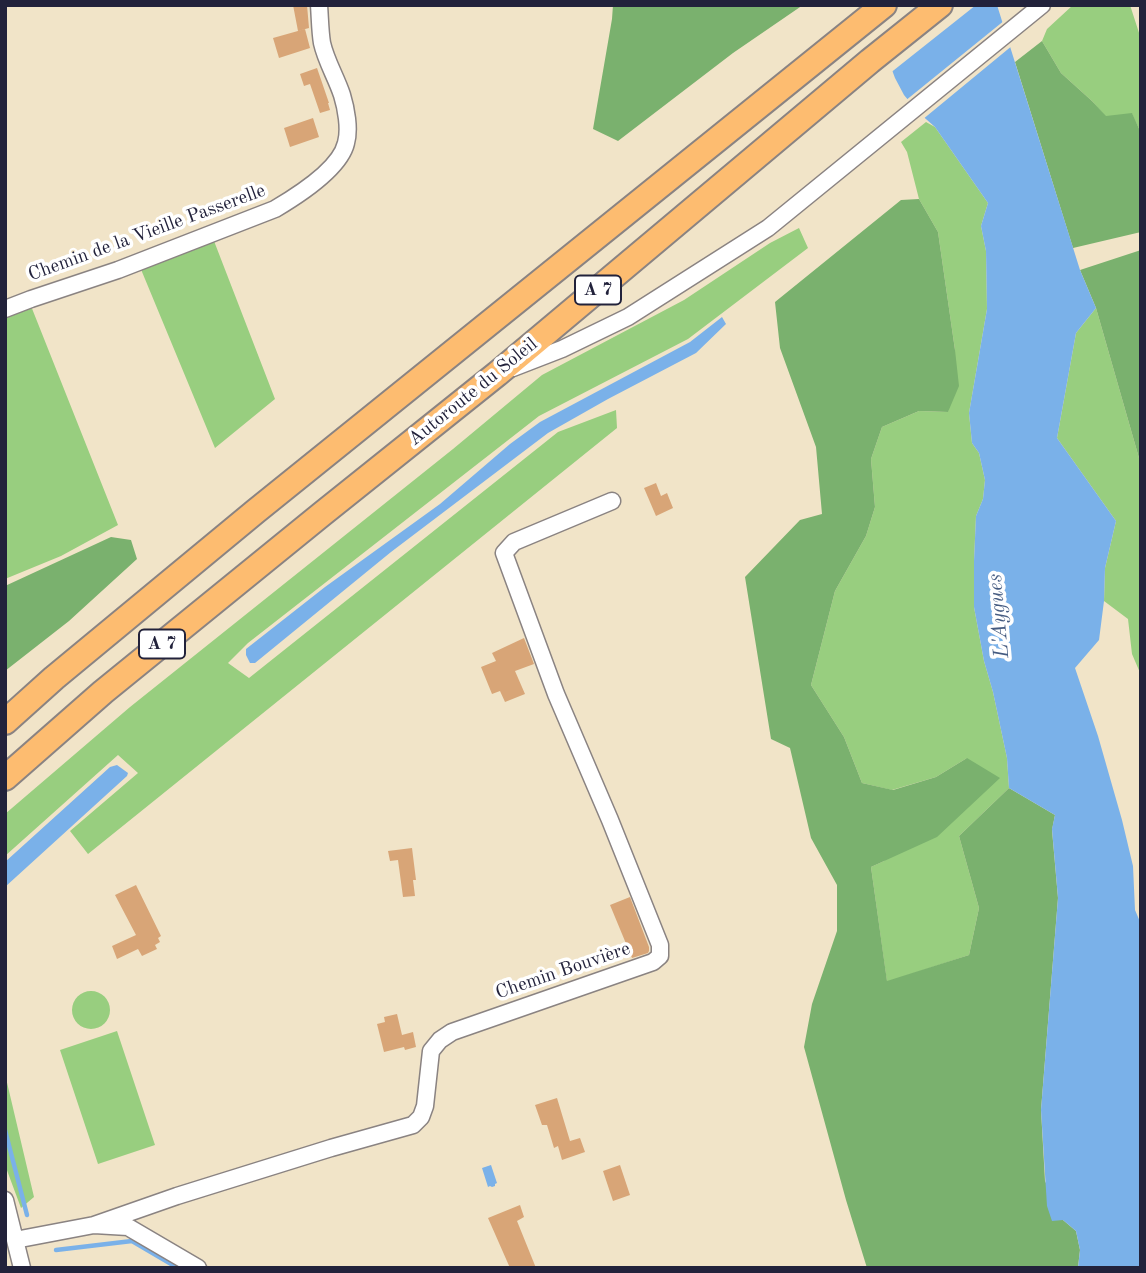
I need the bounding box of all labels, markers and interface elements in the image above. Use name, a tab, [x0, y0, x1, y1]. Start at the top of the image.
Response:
street label: Chemin de la Vieille Passerelle	[25, 179, 269, 287]
road number: A 7	[575, 276, 621, 304]
street label: Autoroute du Soleil	[404, 333, 542, 451]
water label: L'Aygues	[983, 573, 1015, 659]
road number: A 7	[139, 630, 185, 658]
street label: Chemin Bouvière	[493, 937, 633, 1005]

